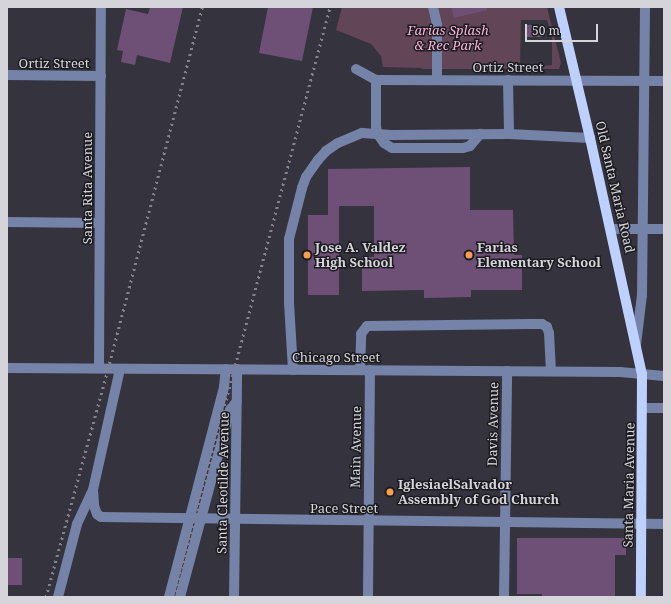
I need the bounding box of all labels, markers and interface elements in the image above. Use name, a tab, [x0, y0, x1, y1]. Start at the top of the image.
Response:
scale bar	[527, 16, 600, 42]
text: 50 m	[532, 22, 560, 39]
park label: Farias Splash & Rec Park	[407, 23, 489, 54]
street label: Ortiz Street	[19, 55, 89, 71]
street label: Ortiz Street	[473, 59, 543, 75]
street label: Old Santa Maria Road	[592, 120, 638, 254]
street label: Santa Rita Avenue	[79, 132, 95, 244]
place label: Jose A. Valdez High School	[315, 240, 406, 271]
place label: Farias Elementary School	[477, 240, 601, 271]
marker: Jose A. Valdez High School	[302, 250, 312, 260]
marker: Farias Elementary School	[464, 250, 474, 260]
street label: Chicago Street	[292, 349, 380, 365]
street label: Davis Avenue	[484, 382, 502, 466]
street label: Main Avenue	[347, 406, 365, 488]
street label: Santa Cleotilde Avenue	[214, 412, 232, 554]
street label: Santa Maria Avenue	[620, 422, 638, 548]
place label: IglesiaelSalvador Assembly of God Church	[398, 477, 559, 508]
marker: IglesiaelSalvador Assembly of God Church	[385, 487, 395, 497]
street label: Pace Street	[310, 500, 378, 516]

